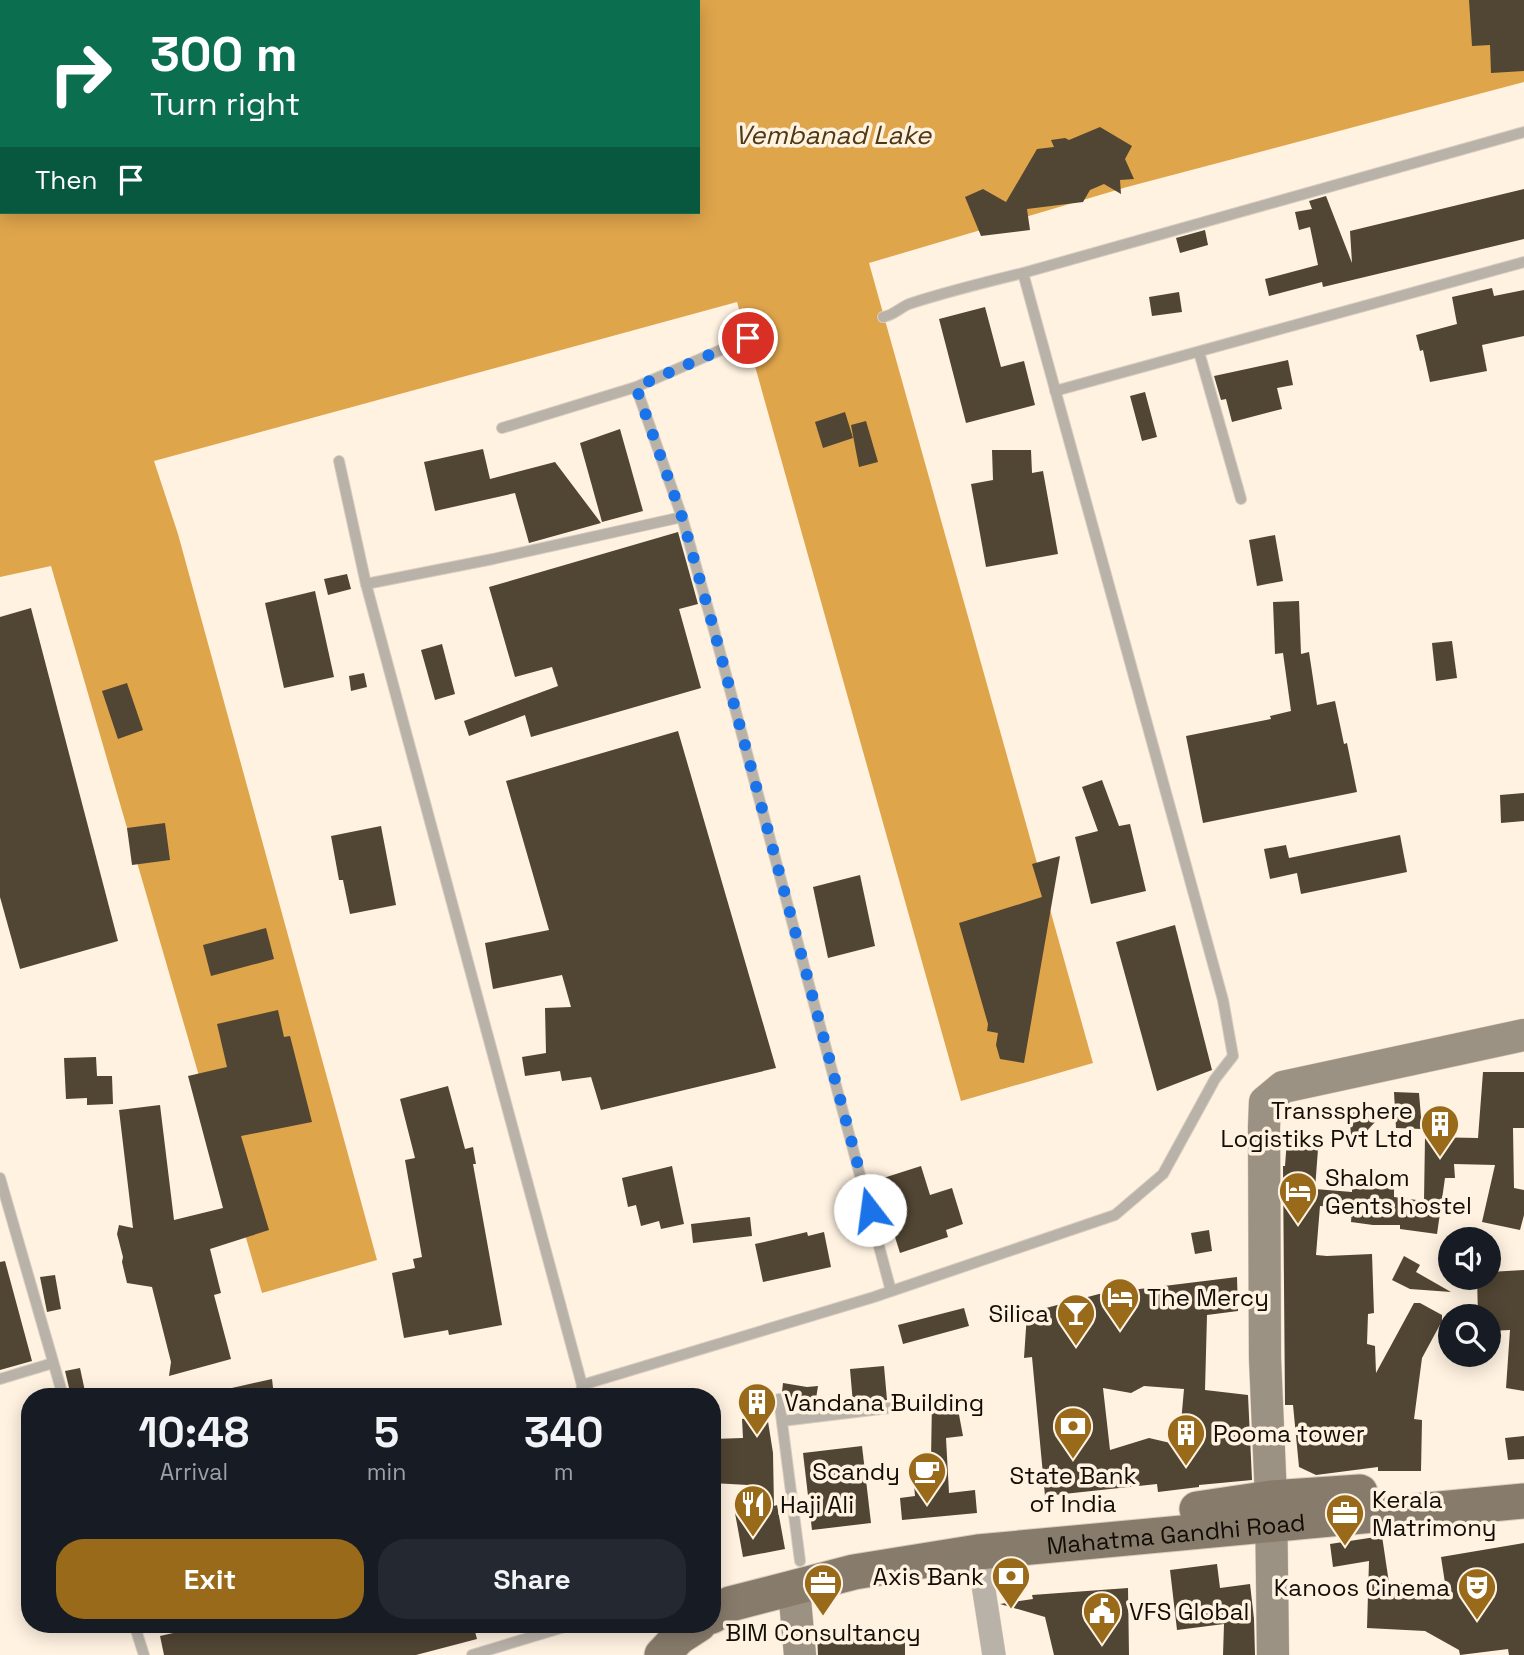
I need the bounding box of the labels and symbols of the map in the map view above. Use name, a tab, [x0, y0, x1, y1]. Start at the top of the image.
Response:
water label: Vembanad Lake	[735, 118, 933, 152]
pin	[718, 308, 778, 368]
place label: Transsphere Logistiks Pvt Ltd	[1220, 1095, 1413, 1154]
building icon: Transsphere Logistiks Pvt Ltd	[1419, 1103, 1461, 1158]
place label: Shalom Gents hostel	[1325, 1162, 1472, 1221]
hotel icon: Shalom Gents hostel	[1277, 1170, 1319, 1225]
position arrow	[833, 1173, 907, 1247]
hotel icon: The Mercy	[1099, 1276, 1141, 1331]
place label: The Mercy	[1147, 1282, 1269, 1313]
bar icon: Silica	[1055, 1292, 1097, 1347]
place label: Silica	[988, 1298, 1049, 1329]
building icon: Vandana Building	[736, 1381, 778, 1436]
place label: Vandana Building	[784, 1387, 984, 1418]
bank icon: State Bank of India	[1052, 1405, 1094, 1460]
building icon: Pooma tower	[1165, 1412, 1207, 1467]
place label: Pooma tower	[1213, 1418, 1365, 1449]
cafe icon: Scandy	[906, 1450, 948, 1505]
place label: Scandy	[812, 1456, 900, 1487]
place label: State Bank of India	[1010, 1460, 1137, 1519]
restaurant icon: Haji Ali	[732, 1483, 774, 1538]
place label: Kerala Matrimony	[1372, 1484, 1496, 1543]
place label: Haji Ali	[780, 1489, 854, 1520]
office icon: Kerala Matrimony	[1324, 1492, 1366, 1547]
street label: Mahatma Gandhi Road	[1045, 1506, 1307, 1561]
bank icon: Axis Bank	[990, 1555, 1032, 1610]
place label: Axis Bank	[873, 1561, 984, 1592]
office icon: BIM Consultancy	[802, 1562, 844, 1617]
theatre icon: Kanoos Cinema	[1456, 1566, 1498, 1621]
place label: Kanoos Cinema	[1274, 1572, 1450, 1603]
public building icon: VFS Global	[1081, 1590, 1123, 1645]
place label: VFS Global	[1129, 1596, 1249, 1627]
place label: BIM Consultancy	[725, 1617, 921, 1648]

